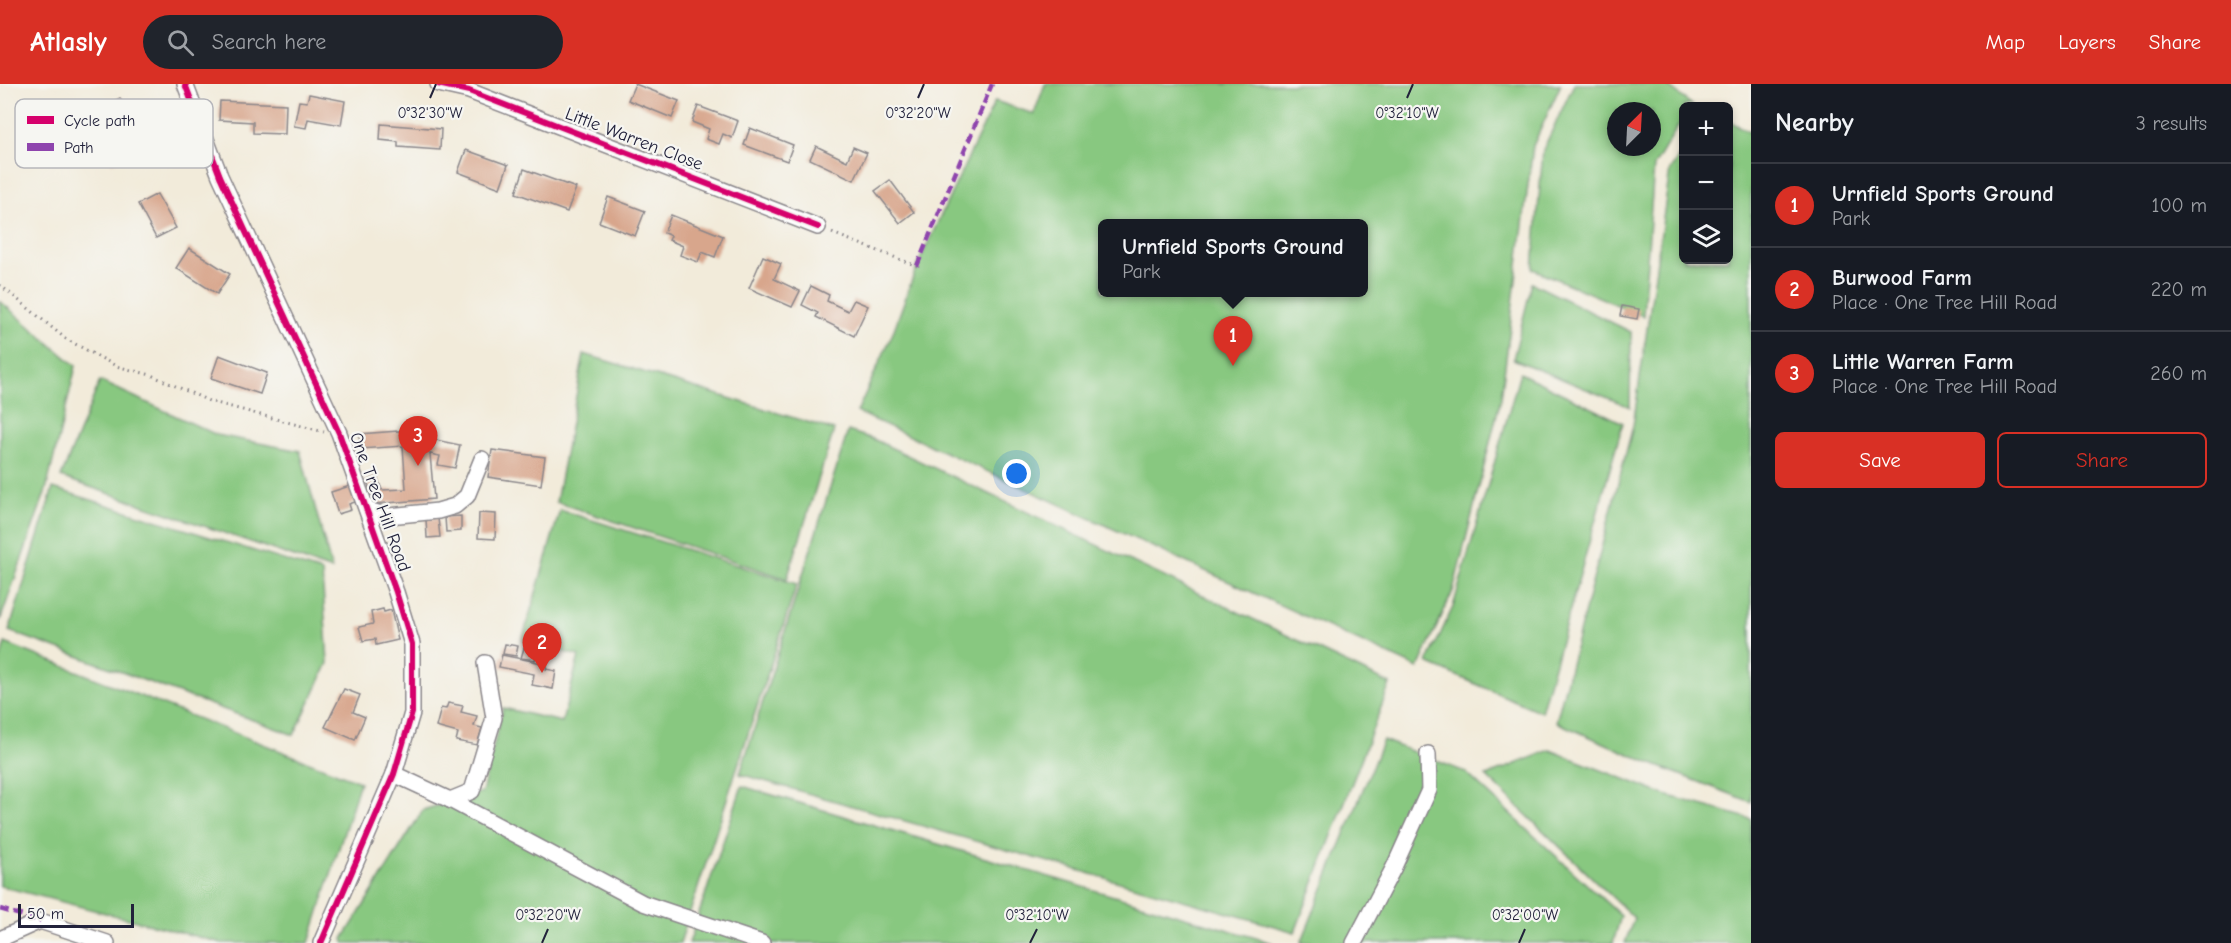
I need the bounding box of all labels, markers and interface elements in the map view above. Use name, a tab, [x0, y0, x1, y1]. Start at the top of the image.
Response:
search box	[143, 15, 563, 69]
text: Atlasly	[30, 26, 107, 58]
icon: search	[164, 26, 197, 59]
text: Search here	[212, 29, 326, 55]
text: Map	[1986, 30, 2025, 54]
text: Layers	[2058, 30, 2116, 54]
text: Share	[2149, 30, 2201, 54]
legend	[15, 99, 213, 168]
north arrow	[1607, 102, 1661, 156]
map controls	[1679, 102, 1733, 264]
button: +	[1679, 102, 1733, 156]
street label: Little Warren Close	[562, 103, 706, 175]
text: 0°32'30"W	[397, 104, 463, 122]
text: 0°32'20"W	[885, 104, 951, 122]
text: 0°32'10"W	[1375, 104, 1439, 122]
text: Nearby	[1775, 108, 1854, 138]
text: Cycle path	[64, 112, 135, 130]
text: 3 results	[2136, 112, 2207, 135]
text: Path	[64, 139, 94, 157]
button: −	[1679, 156, 1733, 210]
text: Urnfield Sports Ground	[1832, 181, 2054, 207]
text: 1	[1791, 194, 1798, 217]
text: 100 m	[2152, 194, 2207, 217]
text: Park	[1832, 207, 1870, 230]
button: layers	[1679, 210, 1733, 264]
popup	[1098, 219, 1368, 297]
text: Urnfield Sports Ground	[1122, 234, 1344, 260]
text: Park	[1122, 260, 1160, 283]
text: Burwood Farm	[1832, 265, 1972, 291]
text: 2	[1790, 278, 1799, 301]
text: 220 m	[2151, 278, 2207, 301]
text: Place · One Tree Hill Road	[1832, 291, 2057, 314]
pin: 1	[1214, 316, 1252, 366]
text: Little Warren Farm	[1832, 349, 2014, 375]
text: 3	[1790, 362, 1799, 385]
text: 260 m	[2150, 362, 2207, 385]
text: Place · One Tree Hill Road	[1832, 375, 2057, 398]
pin: 3	[398, 416, 438, 466]
street label: One Tree Hill Road	[345, 429, 415, 575]
button: Save	[1775, 432, 1985, 488]
button: Share	[1997, 432, 2207, 488]
your location	[1002, 459, 1031, 488]
pin: 2	[522, 624, 562, 673]
scale bar	[18, 901, 134, 928]
text: 50 m	[27, 905, 64, 923]
text: 0°32'20"W	[515, 906, 581, 924]
text: 0°32'10"W	[1005, 906, 1069, 924]
text: 0°32'00"W	[1492, 906, 1558, 924]

